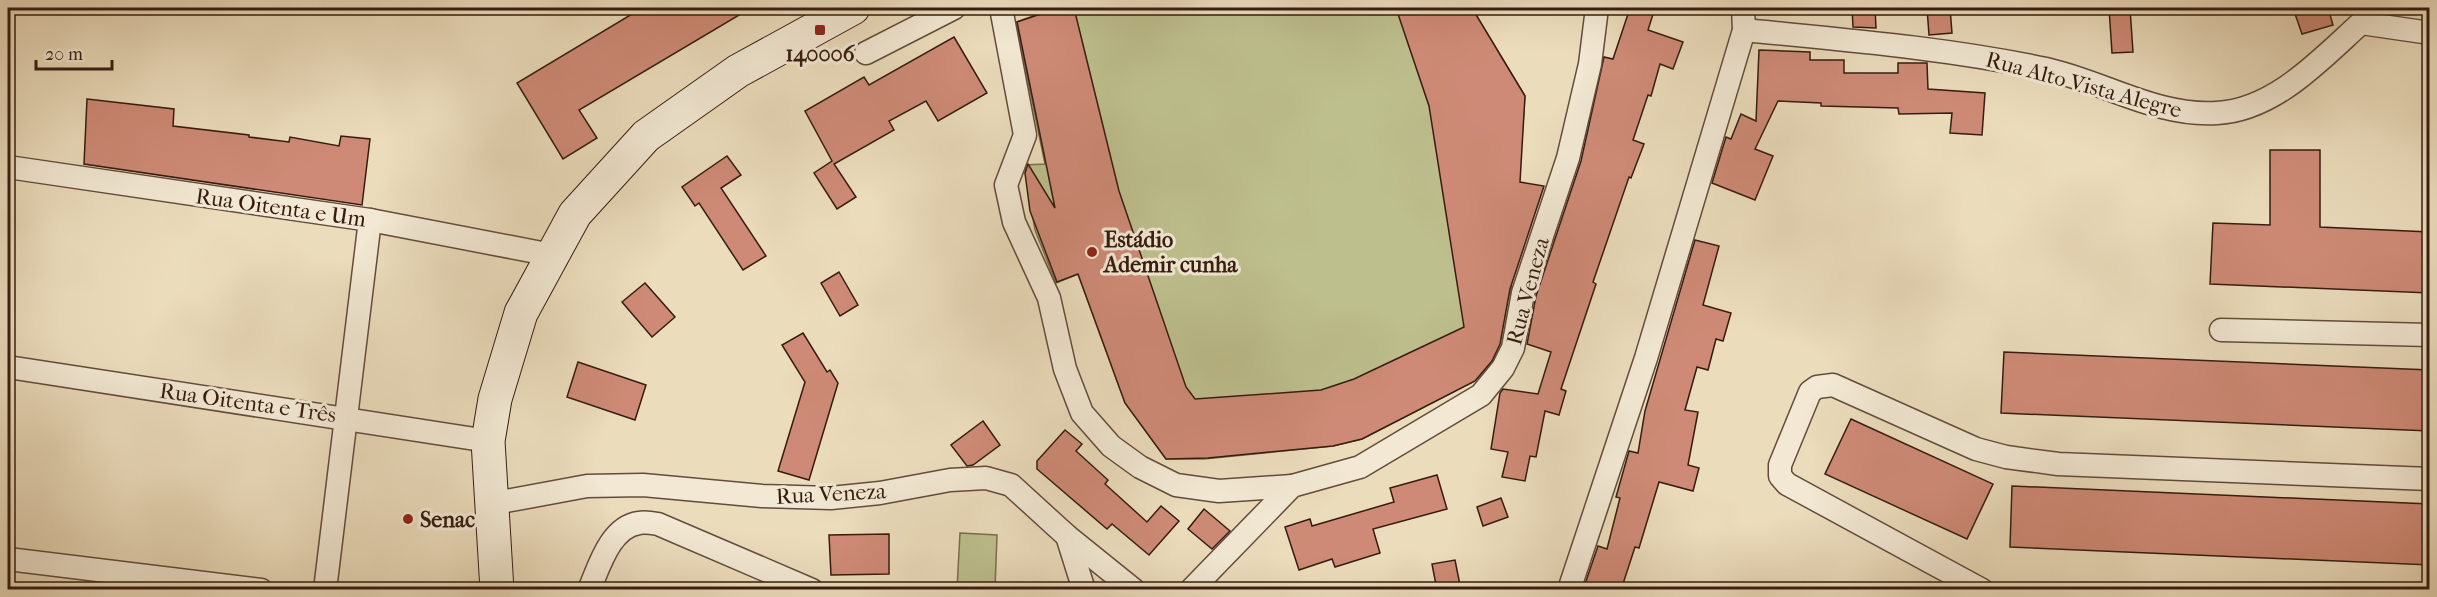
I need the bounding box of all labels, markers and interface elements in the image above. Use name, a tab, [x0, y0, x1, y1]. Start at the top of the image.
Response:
marker: 140006	[813, 23, 827, 37]
scale bar	[36, 33, 112, 71]
place label: 140006	[785, 41, 856, 67]
text: 20 m	[45, 44, 83, 65]
street label: Rua Alto Vista Alegre	[1983, 46, 2185, 124]
street label: Rua Oitenta e Um	[194, 183, 368, 233]
place label: Estádio Ademir cunha	[1102, 227, 1238, 278]
street label: Rua Veneza	[1501, 234, 1555, 348]
marker: Estádio Ademir cunha	[1085, 245, 1099, 259]
street label: Rua Oitenta e Três	[158, 378, 338, 428]
street label: Rua Veneza	[775, 478, 888, 510]
place label: Senac	[420, 507, 475, 533]
marker: Senac	[401, 512, 415, 526]

